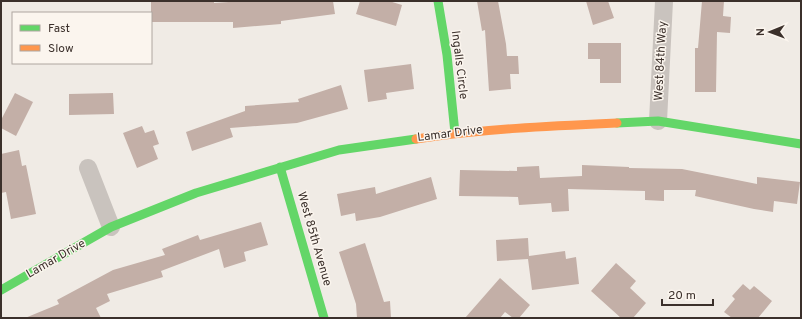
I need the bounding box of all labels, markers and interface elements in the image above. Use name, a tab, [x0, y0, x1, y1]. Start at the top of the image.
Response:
legend	[12, 12, 152, 64]
north arrow	[750, 12, 790, 52]
text: Fast	[48, 21, 70, 37]
street label: West 84th Way	[651, 21, 671, 101]
text: N	[754, 28, 768, 36]
street label: Ingalls Circle	[447, 30, 471, 100]
text: Slow	[48, 41, 74, 57]
street label: Lamar Drive	[416, 122, 484, 146]
street label: West 85th Avenue	[293, 190, 335, 288]
street label: Lamar Drive	[24, 236, 88, 282]
scale bar	[662, 281, 713, 307]
text: 20 m	[668, 288, 696, 304]

